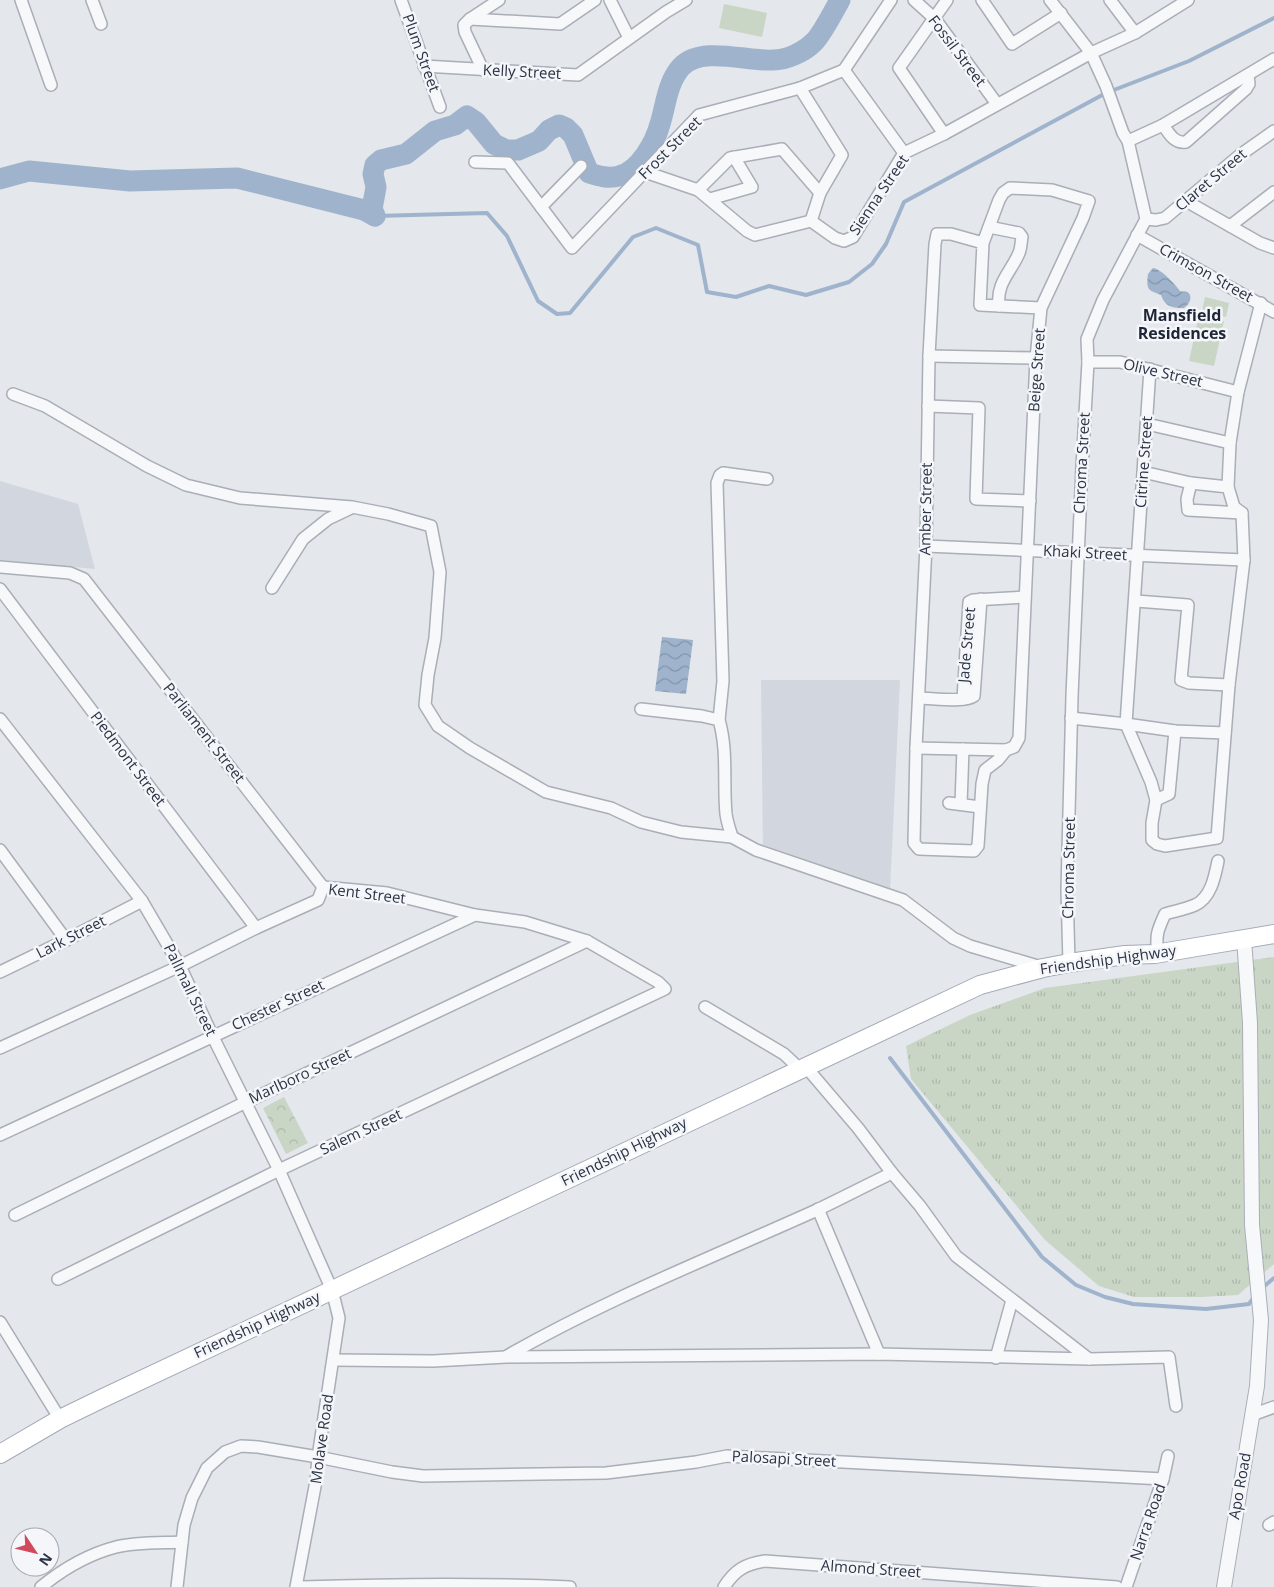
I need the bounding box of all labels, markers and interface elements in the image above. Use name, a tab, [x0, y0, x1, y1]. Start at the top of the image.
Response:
street label: Plum Street	[399, 11, 445, 94]
street label: Fossil Street	[924, 11, 991, 90]
street label: Kelly Street	[482, 59, 562, 83]
street label: Frost Street	[634, 112, 705, 183]
street label: Claret Street	[1171, 144, 1250, 215]
street label: Sienna Street	[844, 150, 912, 239]
street label: Crimson Street	[1156, 238, 1257, 306]
district label: Mansfield Residences	[1138, 304, 1226, 344]
street label: Beige Street	[1023, 327, 1049, 413]
street label: Olive Street	[1122, 353, 1205, 391]
street label: Chroma Street	[1068, 412, 1094, 514]
street label: Citrine Street	[1130, 415, 1156, 508]
street label: Amber Street	[914, 462, 936, 556]
street label: Khaki Street	[1042, 540, 1128, 564]
street label: Jade Street	[953, 606, 979, 686]
street label: Parliament Street	[159, 678, 250, 787]
street label: Piedmont Street	[87, 707, 171, 810]
street label: Chroma Street	[1057, 817, 1079, 919]
street label: Kent Street	[327, 878, 407, 908]
street label: Lark Street	[32, 910, 109, 962]
street label: Friendship Highway	[1038, 939, 1178, 978]
street label: Pallmall Street	[160, 940, 222, 1039]
street label: Chester Street	[228, 974, 327, 1034]
street label: Marlboro Street	[245, 1043, 354, 1108]
street label: Salem Street	[316, 1103, 405, 1159]
street label: Friendship Highway	[557, 1112, 690, 1190]
street label: Friendship Highway	[190, 1286, 323, 1362]
street label: Molave Road	[305, 1393, 337, 1485]
street label: Palosapi Street	[731, 1445, 837, 1471]
street label: Apo Road	[1223, 1451, 1255, 1521]
street label: Narra Road	[1125, 1481, 1170, 1563]
north arrow	[10, 1527, 60, 1577]
text: N	[35, 1550, 57, 1570]
street label: Almond Street	[820, 1555, 922, 1581]

